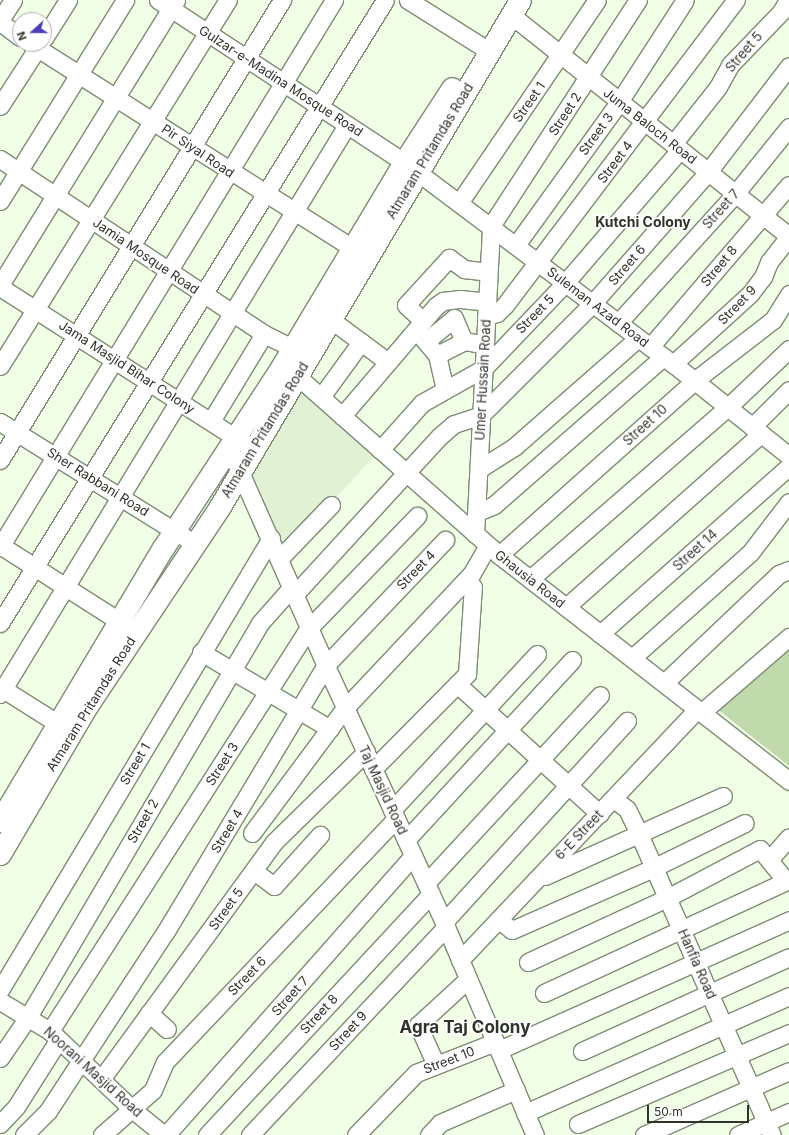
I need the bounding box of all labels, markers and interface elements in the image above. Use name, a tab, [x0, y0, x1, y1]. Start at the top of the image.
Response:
north arrow	[12, 12, 52, 52]
street label: Gulzar-e-Madina Mosque Road	[196, 22, 366, 140]
street label: Street 5	[722, 29, 766, 75]
text: N	[14, 30, 30, 42]
street label: Street 1	[510, 79, 548, 125]
street label: Atmaram Pritamdas Road	[383, 80, 477, 222]
street label: Juma Baloch Road	[600, 85, 700, 167]
street label: Street 2	[545, 90, 585, 138]
street label: Street 3	[575, 110, 617, 158]
street label: Pir Siyal Road	[159, 121, 237, 181]
street label: Street 4	[594, 138, 636, 186]
street label: Street 7	[699, 186, 743, 232]
district label: Kutchi Colony	[595, 214, 691, 230]
street label: Jamia Mosque Road	[90, 215, 202, 297]
street label: Street 6	[605, 242, 649, 288]
street label: Street 8	[697, 242, 741, 290]
street label: Suleman Azad Road	[544, 264, 652, 350]
street label: Street 9	[715, 282, 759, 328]
street label: Street 5	[513, 291, 557, 337]
street label: Jama Masjid Bihar Colony	[56, 317, 198, 417]
street label: Umer Hussain Road	[472, 319, 494, 441]
street label: Atmaram Pritamdas Road	[218, 359, 312, 501]
street label: Street 10	[620, 401, 670, 449]
street label: Sher Rabbani Road	[44, 444, 152, 520]
street label: Street 14	[670, 526, 720, 574]
street label: Street 4	[393, 547, 439, 593]
street label: Ghausia Road	[492, 547, 568, 611]
street label: Atmaram Pritamdas Road	[43, 634, 139, 774]
street label: Street 3	[202, 739, 242, 789]
street label: Street 1	[117, 740, 153, 788]
street label: Taj Masjid Road	[355, 743, 411, 837]
street label: Street 2	[124, 796, 162, 846]
street label: Street 4	[208, 806, 246, 856]
street label: 6-E Street	[552, 807, 606, 863]
street label: Street 5	[206, 885, 246, 933]
street label: Hanfia Road	[675, 927, 719, 1001]
street label: Street 6	[225, 953, 269, 999]
street label: Street 7	[268, 973, 312, 1019]
street label: Street 8	[297, 991, 341, 1037]
street label: Street 9	[326, 1008, 370, 1054]
district label: Agra Taj Colony	[400, 1018, 530, 1038]
street label: Noorani Masjid Road	[41, 1024, 145, 1120]
street label: Street 10	[421, 1043, 477, 1077]
scale bar	[649, 1097, 751, 1123]
text: 50 m	[654, 1104, 683, 1119]

